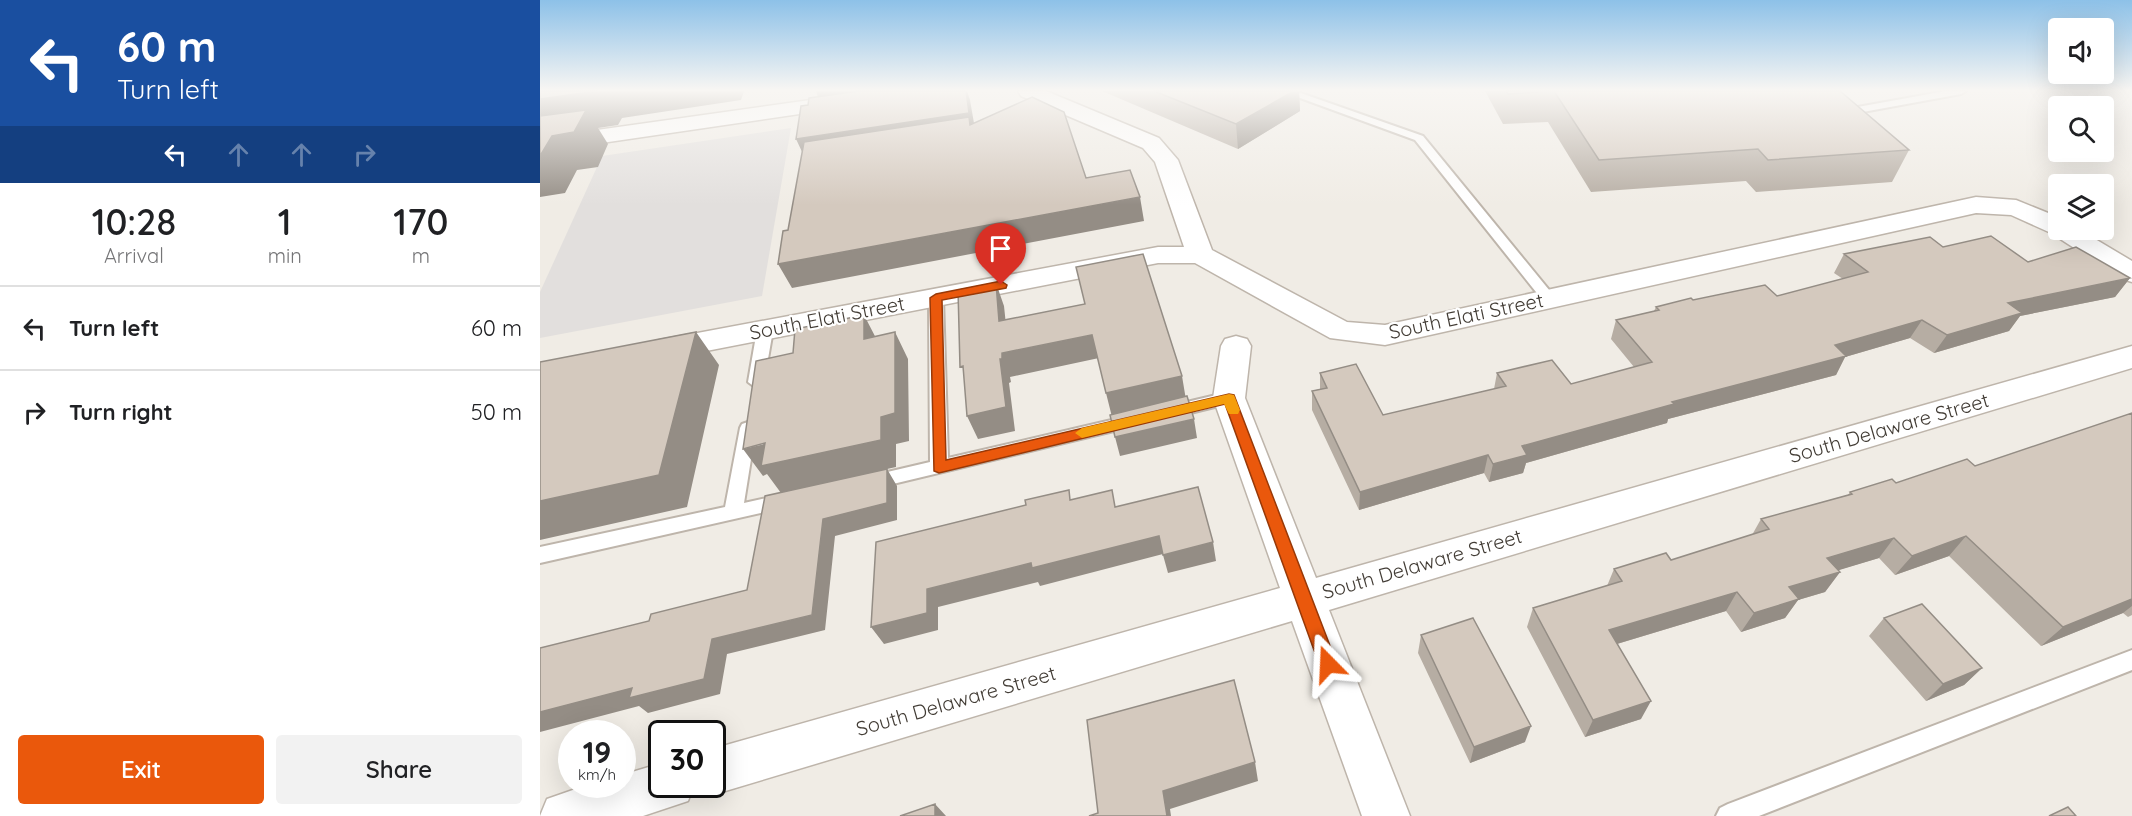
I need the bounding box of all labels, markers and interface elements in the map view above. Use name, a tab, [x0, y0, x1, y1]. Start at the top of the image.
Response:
map controls	[2048, 18, 2114, 240]
button: sound	[2048, 18, 2114, 84]
text: 60 m	[117, 20, 217, 73]
icon: left	[18, 24, 96, 102]
text: Turn left	[117, 72, 219, 106]
button: search	[2048, 96, 2114, 162]
icon: left	[159, 138, 192, 171]
icon: ahead	[222, 138, 255, 171]
icon: ahead	[285, 138, 318, 171]
icon: right	[348, 138, 381, 171]
button: layers	[2048, 174, 2114, 240]
text: 10:28	[92, 199, 176, 244]
text: 1	[278, 199, 292, 244]
text: 170	[393, 199, 448, 244]
pin	[975, 223, 1026, 285]
icon: arrive	[984, 232, 1017, 265]
text: Arrival	[104, 243, 164, 268]
text: min	[268, 243, 302, 268]
text: m	[412, 243, 430, 268]
street label: South Elati Street	[1386, 287, 1546, 344]
street label: South Elati Street	[747, 290, 907, 345]
icon: left	[18, 312, 51, 345]
text: Turn left	[69, 314, 159, 342]
text: 60 m	[471, 314, 522, 342]
street label: South Delaware Street	[1786, 387, 1992, 468]
icon: right	[18, 396, 51, 429]
text: Turn right	[69, 398, 173, 426]
text: 50 m	[471, 398, 522, 426]
street label: South Delaware Street	[1319, 523, 1525, 604]
position arrow	[1296, 632, 1360, 696]
street label: South Delaware Street	[853, 660, 1059, 741]
speed limit sign: 30	[648, 720, 726, 798]
text: 19	[583, 733, 611, 771]
button: Exit	[18, 735, 264, 804]
button: Share	[276, 735, 522, 804]
text: km/h	[578, 765, 616, 784]

